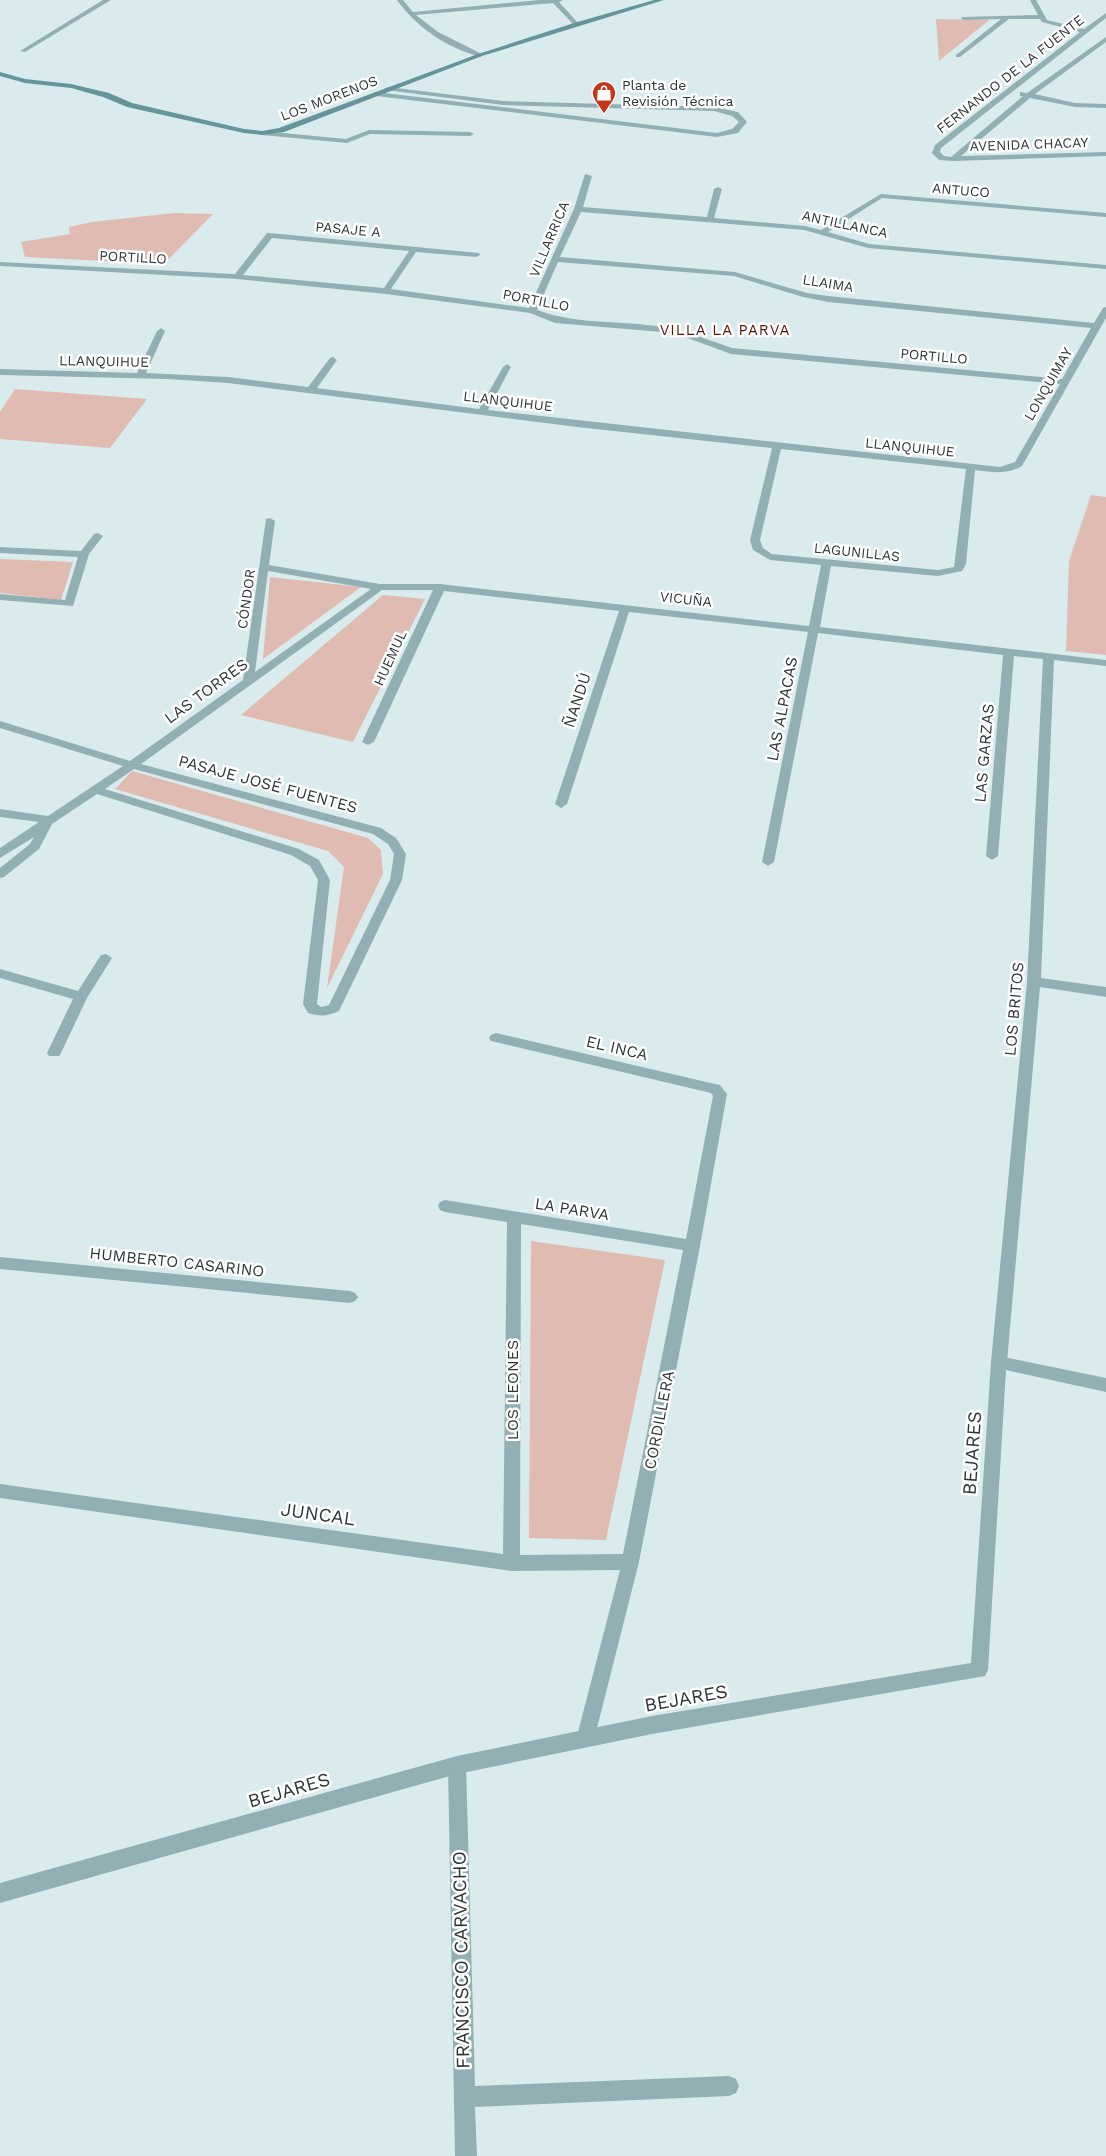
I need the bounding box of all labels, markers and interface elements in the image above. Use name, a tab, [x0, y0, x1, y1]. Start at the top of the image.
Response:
street label: FERNANDO DE LA FUENTE	[933, 11, 1087, 137]
street label: LOS MORENOS	[278, 72, 380, 124]
place label: Planta de Revisión Técnica	[622, 77, 734, 109]
shop icon: Planta de Revisión Técnica	[591, 80, 617, 114]
street label: AVENIDA CHACAY	[969, 134, 1089, 154]
street label: ANTUCO	[931, 180, 991, 200]
street label: VILLARRICA	[526, 199, 572, 279]
street label: ANTILLANCA	[801, 207, 889, 241]
street label: PASAJE A	[315, 218, 381, 240]
street label: PORTILLO	[99, 247, 167, 267]
street label: LLAIMA	[801, 271, 855, 295]
street label: PORTILLO	[501, 286, 571, 314]
district label: VILLA LA PARVA	[660, 321, 790, 339]
street label: PORTILLO	[900, 345, 968, 367]
street label: LONQUIMAY	[1021, 345, 1075, 423]
street label: LLANQUIHUE	[59, 352, 149, 370]
street label: LLANQUIHUE	[462, 388, 554, 414]
street label: LLANQUIHUE	[864, 434, 956, 460]
street label: LAGUNILLAS	[813, 540, 901, 564]
street label: CÓNDOR	[234, 568, 258, 630]
street label: VICUÑA	[659, 588, 713, 610]
street label: HUEMUL	[370, 628, 410, 688]
street label: LAS TORRES	[161, 654, 251, 728]
street label: LAS ALPACAS	[763, 655, 801, 763]
street label: ÑANDÚ	[559, 670, 595, 730]
street label: LAS GARZAS	[970, 703, 998, 803]
street label: PASAJE JOSÉ FUENTES	[176, 751, 360, 817]
street label: LOS BRITOS	[1000, 961, 1028, 1057]
street label: EL INCA	[584, 1032, 650, 1064]
street label: LA PARVA	[534, 1194, 611, 1224]
street label: HUMBERTO CASARINO	[89, 1243, 265, 1281]
street label: LOS LEONES	[503, 1340, 522, 1440]
street label: CORDILLERA	[640, 1368, 678, 1471]
street label: BEJARES	[958, 1410, 986, 1496]
street label: JUNCAL	[279, 1497, 357, 1531]
street label: BEJARES	[643, 1679, 729, 1717]
street label: BEJARES	[245, 1767, 333, 1813]
street label: FRANCISCO CARVACHO	[448, 1851, 474, 2069]

